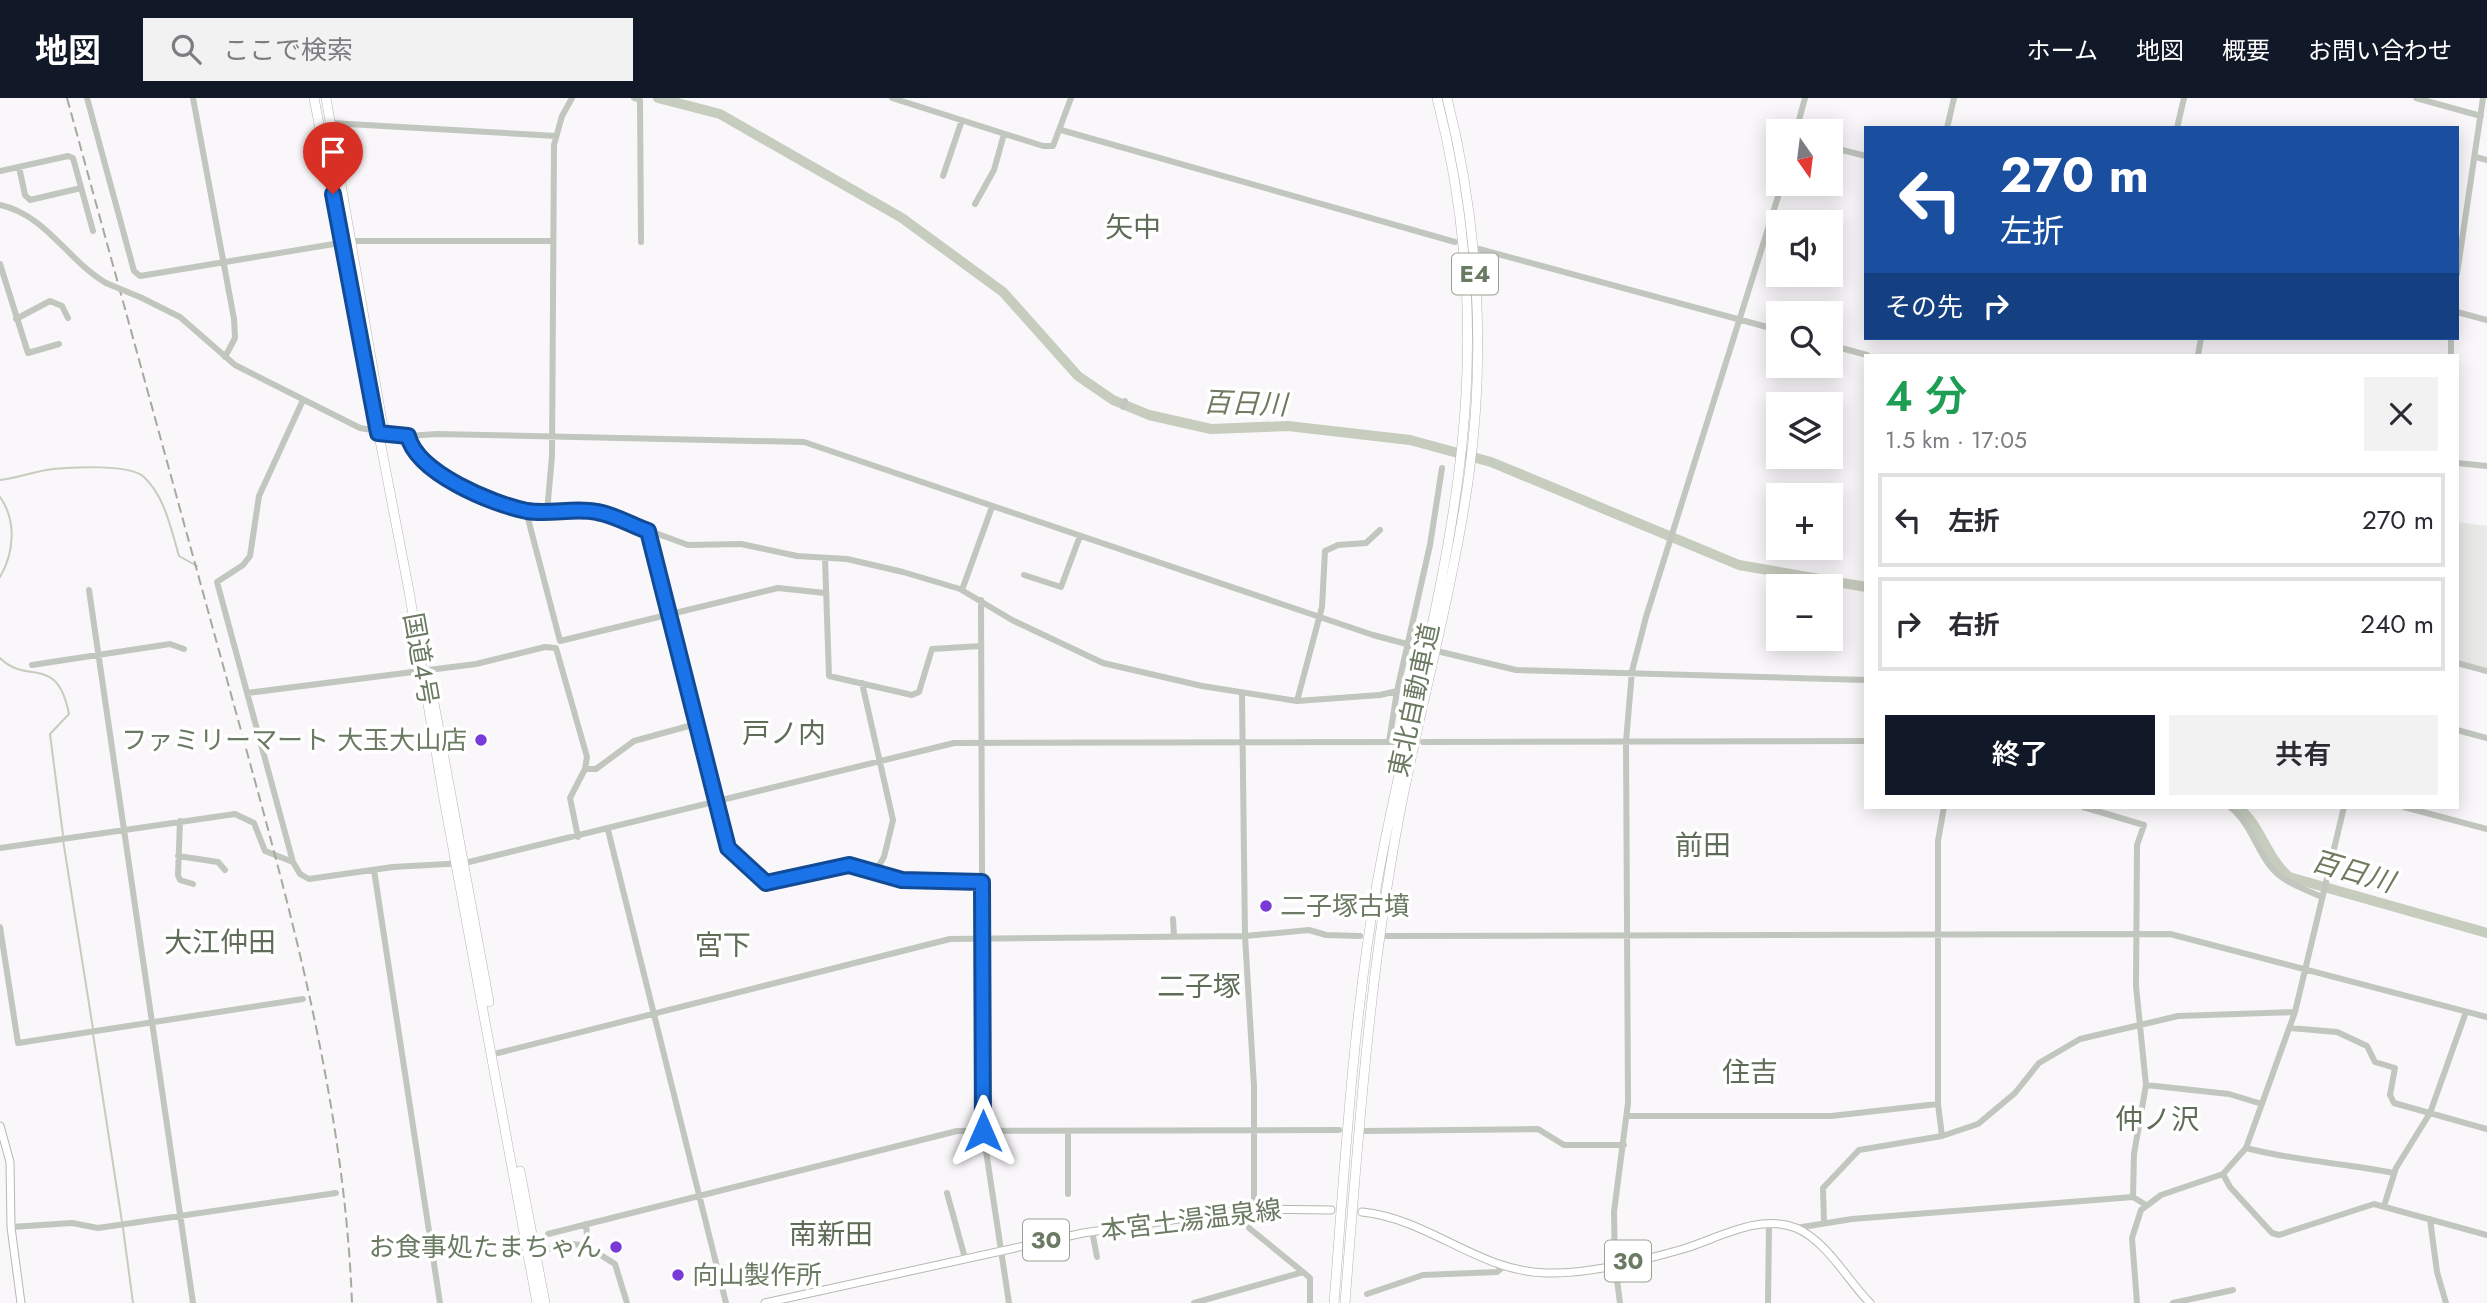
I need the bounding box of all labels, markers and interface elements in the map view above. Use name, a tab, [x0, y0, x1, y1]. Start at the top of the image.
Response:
search box	[143, 18, 633, 81]
text: 地図	[35, 27, 101, 74]
icon: search	[167, 30, 205, 68]
text: ここで検索	[223, 31, 353, 69]
text: ホーム	[2027, 33, 2098, 68]
text: 地図	[2136, 33, 2184, 68]
text: 概要	[2222, 33, 2270, 68]
text: お問い合わせ	[2308, 33, 2452, 68]
north arrow	[1766, 119, 1843, 196]
map controls	[1766, 119, 1843, 651]
pin	[303, 122, 363, 194]
icon: arrive	[314, 133, 352, 171]
text: 270 m	[2000, 140, 2149, 210]
icon: left	[1885, 154, 1976, 245]
district label: 矢中	[1105, 207, 1161, 248]
text: 左折	[2000, 208, 2064, 254]
button: sound	[1766, 210, 1843, 287]
road number: E4	[1452, 254, 1498, 294]
icon: right	[1977, 287, 2015, 325]
text: その先	[1885, 288, 1963, 326]
button: search	[1766, 301, 1843, 378]
text: 4 分	[1885, 366, 1967, 427]
button: close	[2364, 377, 2438, 451]
water label: 百日川	[1202, 382, 1291, 426]
button: layers	[1766, 392, 1843, 469]
text: 1.5 km · 17:05	[1885, 423, 2027, 457]
button: +	[1766, 483, 1843, 560]
icon: left	[1889, 501, 1927, 539]
text: 270 m	[2362, 501, 2434, 539]
text: 左折	[1948, 502, 2000, 540]
button: −	[1766, 574, 1843, 651]
icon: right	[1889, 605, 1927, 643]
text: 240 m	[2360, 605, 2434, 643]
text: 右折	[1948, 606, 2000, 644]
street label: 国道4号	[394, 610, 448, 708]
street label: 東北自動車道	[1379, 620, 1449, 780]
district label: 戸ノ内	[742, 713, 826, 754]
button: 終了	[1885, 715, 2155, 795]
button: 共有	[2169, 715, 2438, 795]
place label: ファミリーマート 大玉大山店	[121, 721, 467, 759]
marker: ファミリーマート 大玉大山店	[473, 732, 489, 748]
district label: 前田	[1675, 825, 1731, 866]
water label: 百日川	[2307, 840, 2402, 904]
place label: 二子塚古墳	[1280, 887, 1410, 925]
marker: 二子塚古墳	[1258, 898, 1274, 914]
district label: 大江仲田	[164, 922, 276, 963]
district label: 宮下	[695, 925, 751, 966]
district label: 二子塚	[1157, 966, 1241, 1007]
district label: 住吉	[1722, 1052, 1778, 1093]
position arrow	[946, 1094, 1020, 1168]
district label: 仲ノ沢	[2115, 1099, 2199, 1140]
street label: 本宮土湯温泉線	[1098, 1190, 1284, 1250]
district label: 南新田	[789, 1214, 873, 1255]
road number: 30	[1023, 1220, 1069, 1260]
place label: お食事処たまちゃん	[369, 1228, 602, 1266]
marker: お食事処たまちゃん	[608, 1239, 624, 1255]
road number: 30	[1605, 1240, 1651, 1282]
place label: 向山製作所	[692, 1256, 822, 1294]
marker: 向山製作所	[670, 1267, 686, 1283]

